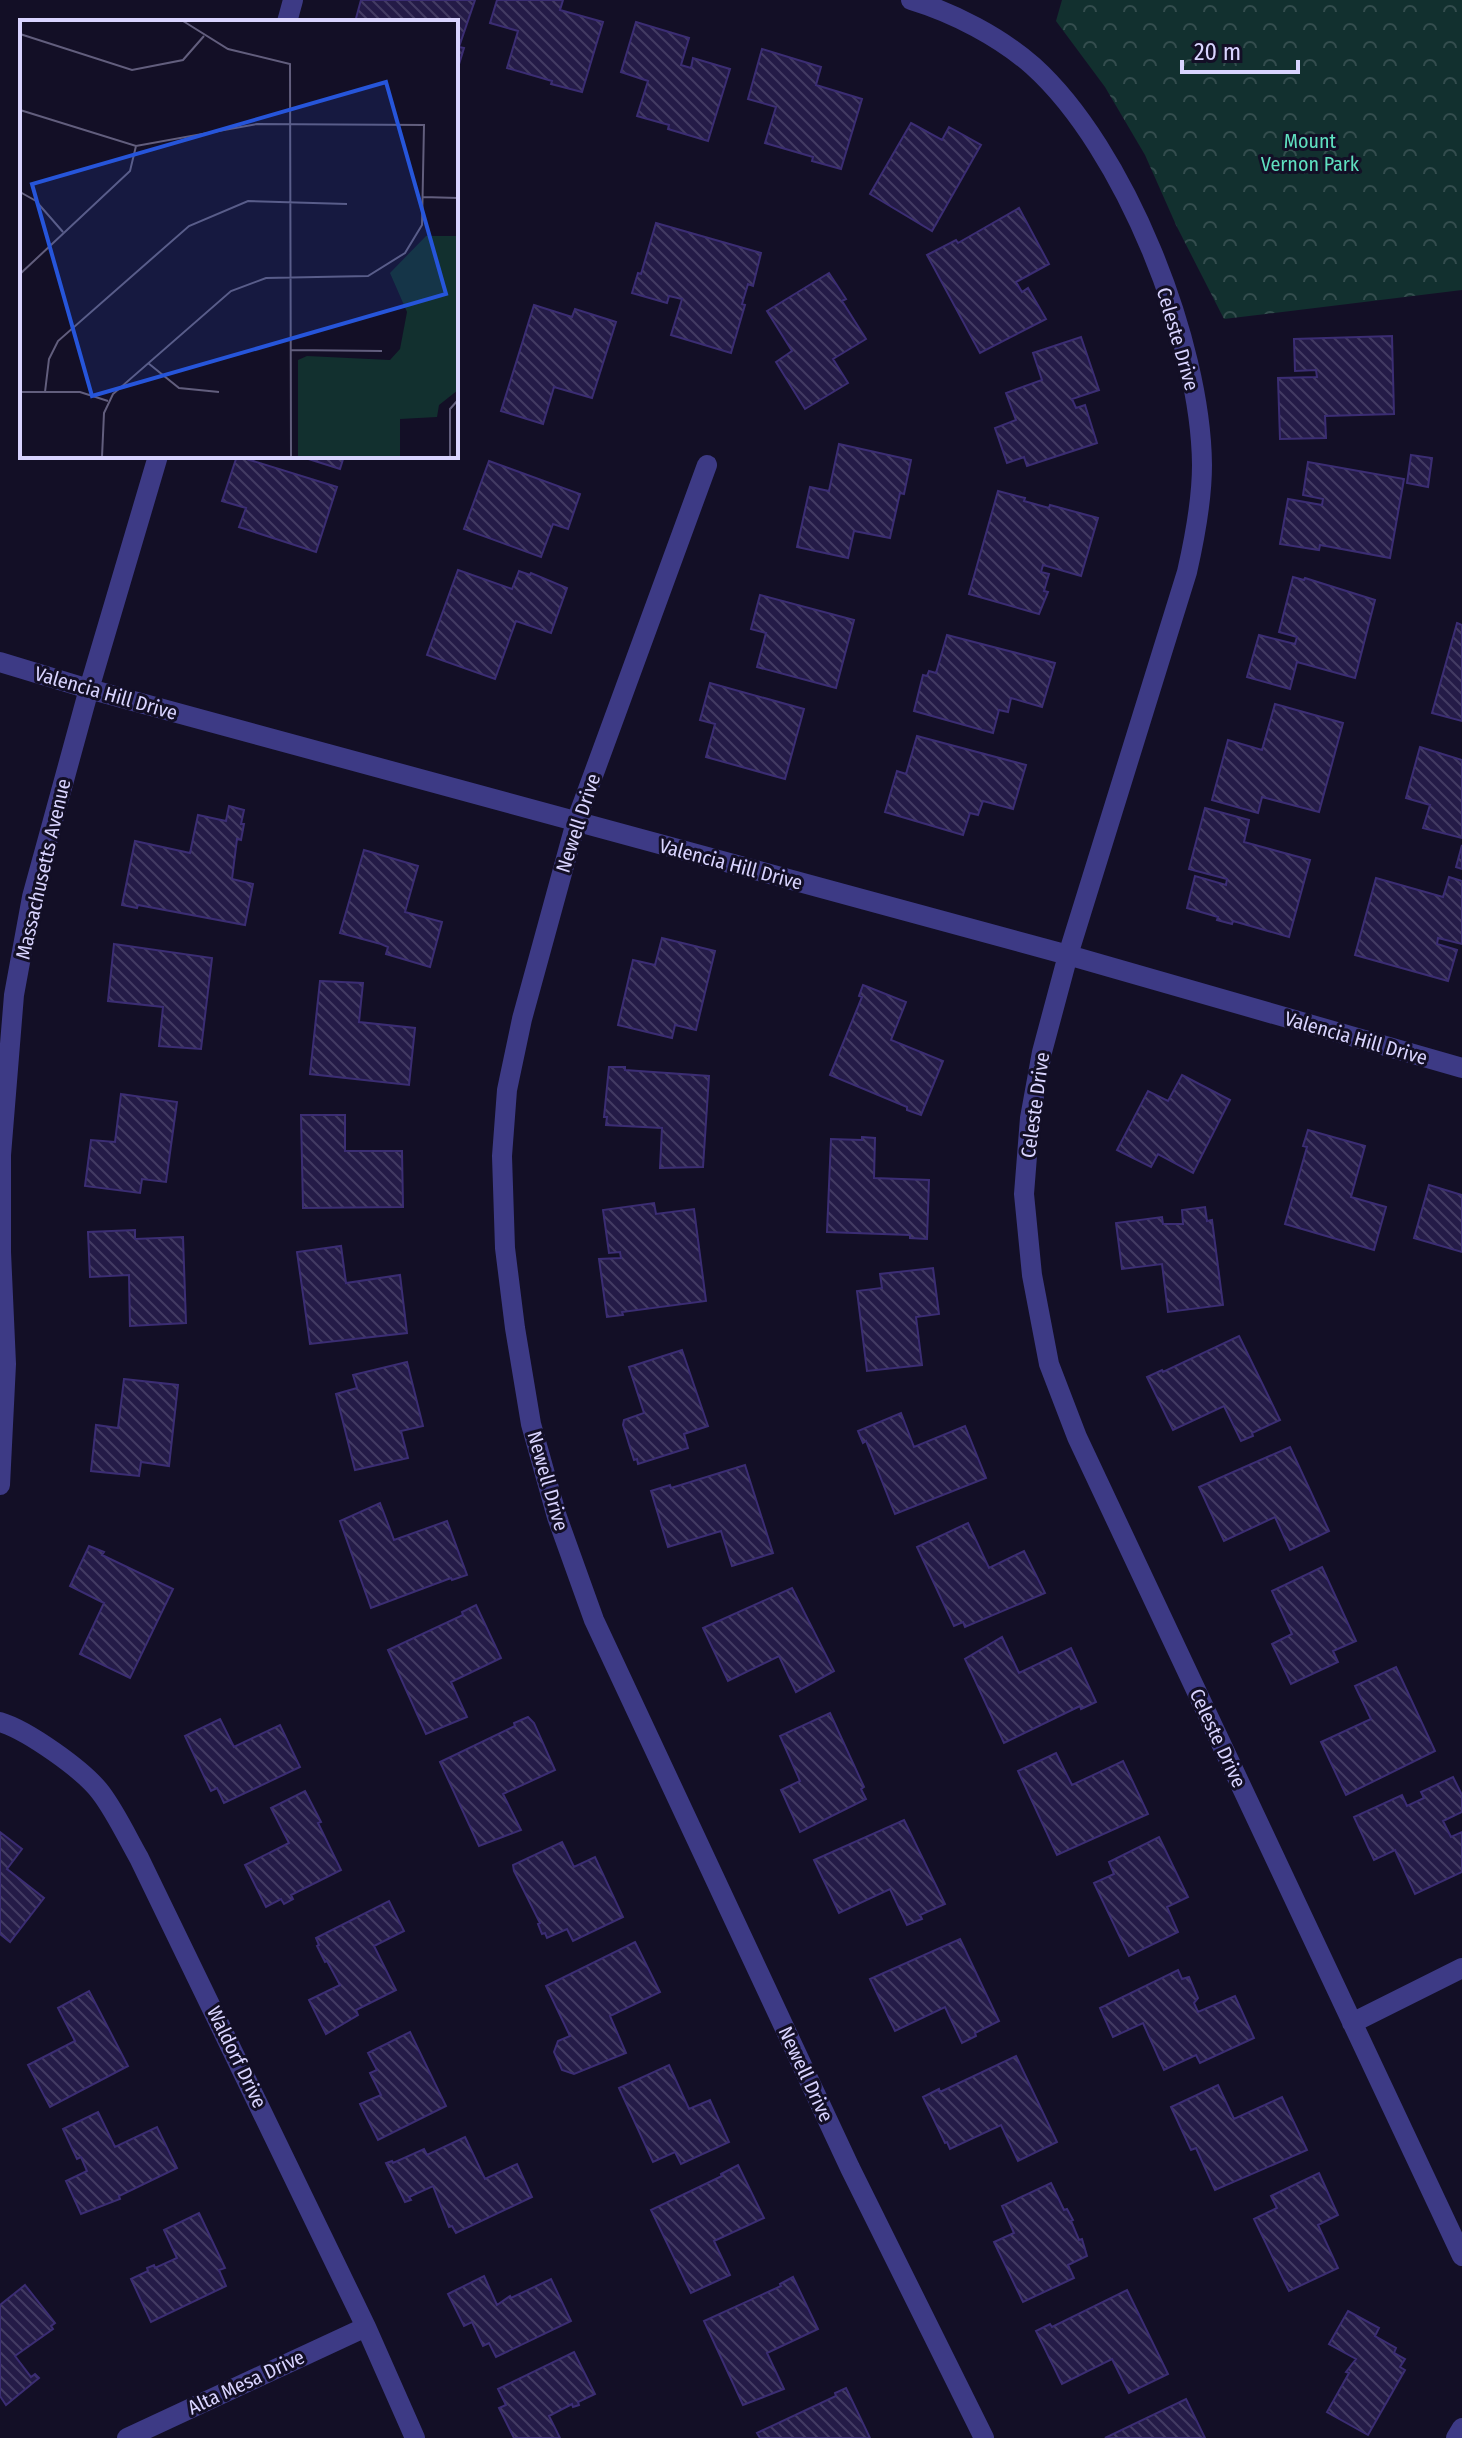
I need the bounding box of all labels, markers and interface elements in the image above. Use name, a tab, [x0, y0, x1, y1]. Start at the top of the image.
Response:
inset map	[20, 20, 458, 458]
scale bar	[1182, 24, 1298, 74]
text: 20 m	[1194, 38, 1241, 66]
park label: Mount Vernon Park	[1261, 129, 1360, 176]
street label: Celeste Drive	[1152, 285, 1204, 393]
street label: Valencia Hill Drive	[32, 661, 180, 725]
street label: Newell Drive	[551, 770, 605, 876]
street label: Massachusetts Avenue	[11, 776, 75, 962]
street label: Valencia Hill Drive	[657, 833, 805, 895]
street label: Valencia Hill Drive	[1282, 1006, 1430, 1070]
street label: Celeste Drive	[1016, 1051, 1054, 1159]
street label: Newell Drive	[522, 1428, 574, 1534]
street label: Celeste Drive	[1185, 1685, 1251, 1791]
street label: Waldorf Drive	[202, 2002, 272, 2112]
street label: Newell Drive	[773, 2022, 839, 2126]
street label: Alta Mesa Drive	[184, 2344, 308, 2420]

